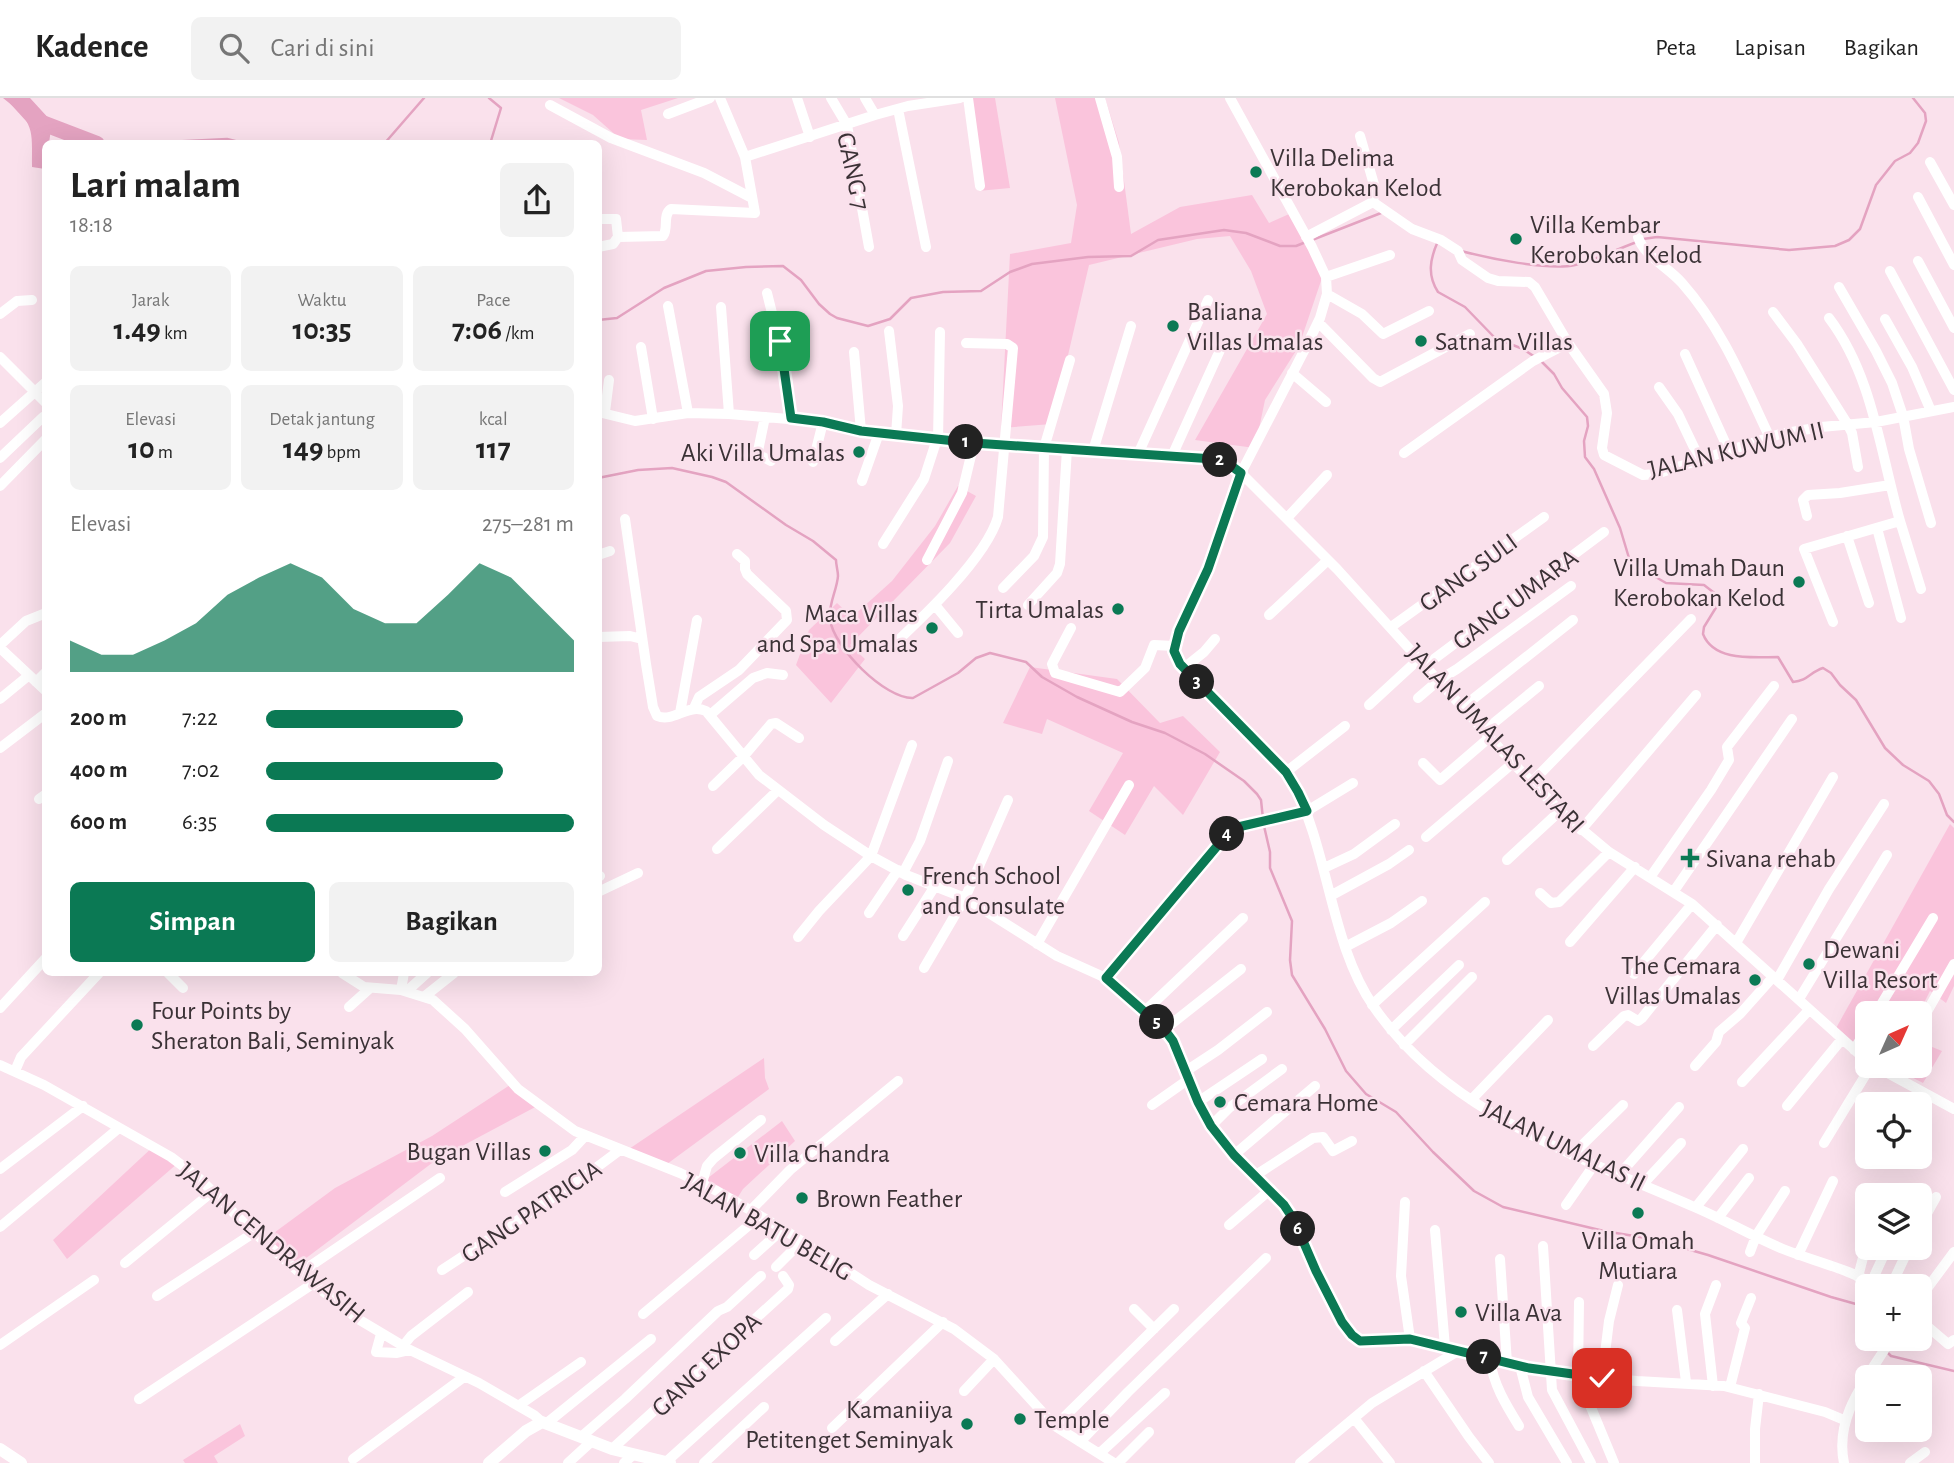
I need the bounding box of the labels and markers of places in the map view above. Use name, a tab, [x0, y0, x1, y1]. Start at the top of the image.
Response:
place label: Villa Delima Kerobokan Kelod	[1270, 145, 1442, 201]
marker: Villa Delima Kerobokan Kelod	[1248, 164, 1264, 180]
place label: Villa Kembar Kerobokan Kelod	[1530, 212, 1702, 268]
marker: Villa Kembar Kerobokan Kelod	[1508, 231, 1524, 247]
place label: Baliana Villas Umalas	[1187, 299, 1323, 355]
pin	[750, 311, 810, 371]
marker: Baliana Villas Umalas	[1165, 318, 1181, 334]
place label: Satnam Villas	[1435, 329, 1573, 355]
marker: Satnam Villas	[1413, 333, 1429, 349]
pin: 1	[948, 424, 984, 460]
place label: Aki Villa Umalas	[681, 440, 845, 466]
pin: 2	[1202, 442, 1238, 478]
marker: Aki Villa Umalas	[851, 444, 867, 460]
place label: Villa Umah Daun Kerobokan Kelod	[1613, 555, 1785, 611]
marker: Villa Umah Daun Kerobokan Kelod	[1791, 574, 1807, 590]
place label: Tirta Umalas	[975, 597, 1104, 623]
place label: Maca Villas and Spa Umalas	[757, 601, 918, 657]
marker: Tirta Umalas	[1110, 601, 1126, 617]
marker: Maca Villas and Spa Umalas	[924, 620, 940, 636]
pin: 3	[1180, 664, 1214, 700]
pin: 4	[1210, 816, 1244, 852]
place label: Sivana rehab	[1706, 846, 1836, 872]
marker: Sivana rehab	[1680, 848, 1700, 868]
place label: French School and Consulate	[922, 863, 1065, 919]
marker: French School and Consulate	[900, 882, 916, 898]
place label: Dewani Villa Resort	[1823, 937, 1937, 993]
place label: The Cemara Villas Umalas	[1605, 953, 1741, 1009]
marker: Dewani Villa Resort	[1801, 956, 1817, 972]
marker: The Cemara Villas Umalas	[1747, 972, 1763, 988]
place label: Four Points by Sheraton Bali, Seminyak	[151, 998, 394, 1054]
pin: 5	[1140, 1004, 1174, 1040]
marker: Four Points by Sheraton Bali, Seminyak	[129, 1017, 145, 1033]
place label: Cemara Home	[1234, 1090, 1379, 1116]
marker: Cemara Home	[1212, 1094, 1228, 1110]
place label: Bugan Villas	[407, 1139, 531, 1165]
place label: Villa Chandra	[754, 1141, 890, 1167]
marker: Bugan Villas	[537, 1143, 553, 1159]
marker: Villa Chandra	[732, 1145, 748, 1161]
place label: Brown Feather	[816, 1186, 963, 1212]
marker: Brown Feather	[794, 1190, 810, 1206]
marker: Villa Omah Mutiara	[1630, 1205, 1646, 1221]
pin: 6	[1280, 1212, 1316, 1246]
place label: Villa Omah Mutiara	[1582, 1228, 1694, 1284]
place label: Villa Ava	[1475, 1300, 1562, 1326]
marker: Villa Ava	[1453, 1304, 1469, 1320]
pin: 7	[1466, 1340, 1502, 1374]
pin	[1572, 1348, 1632, 1408]
place label: Kamaniiya Petitenget Seminyak	[745, 1397, 953, 1453]
place label: Temple	[1034, 1407, 1109, 1433]
marker: Temple	[1012, 1411, 1028, 1427]
marker: Kamaniiya Petitenget Seminyak	[959, 1416, 975, 1432]

